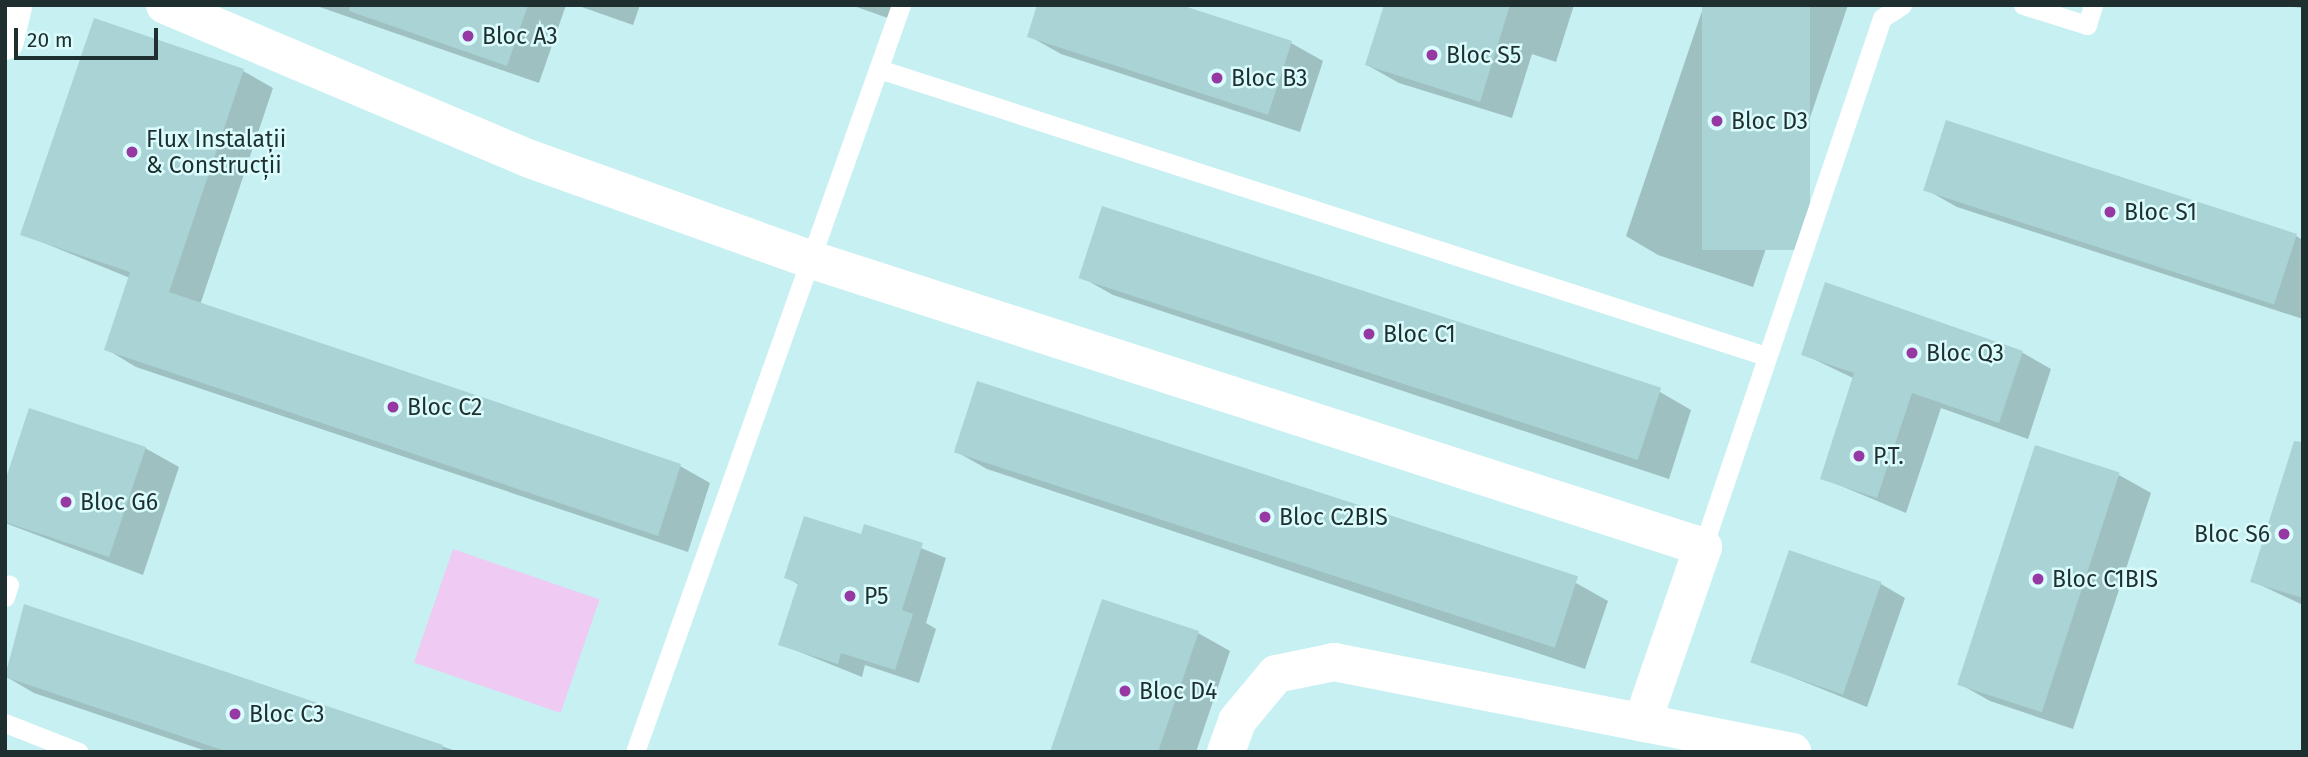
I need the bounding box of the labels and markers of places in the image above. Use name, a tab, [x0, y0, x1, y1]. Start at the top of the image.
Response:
place label: Bloc A3	[482, 22, 558, 50]
marker: Bloc A3	[460, 28, 476, 44]
place label: Bloc S5	[1446, 41, 1521, 69]
marker: Bloc S5	[1424, 47, 1440, 63]
place label: Bloc B3	[1231, 64, 1308, 92]
marker: Bloc B3	[1209, 70, 1225, 86]
place label: Bloc D3	[1731, 107, 1808, 135]
marker: Bloc D3	[1709, 113, 1725, 129]
place label: Flux Instalații & Construcții	[146, 125, 286, 179]
marker: Flux Instalații & Construcții	[124, 144, 140, 160]
place label: Bloc S1	[2124, 198, 2197, 226]
marker: Bloc S1	[2102, 204, 2118, 220]
place label: Bloc C1	[1383, 320, 1456, 348]
marker: Bloc C1	[1361, 326, 1377, 342]
place label: Bloc Q3	[1926, 339, 2004, 367]
marker: Bloc Q3	[1904, 345, 1920, 361]
place label: Bloc C2	[407, 393, 482, 421]
marker: Bloc C2	[385, 399, 401, 415]
place label: P.T.	[1873, 442, 1904, 470]
marker: P.T.	[1851, 448, 1867, 464]
place label: Bloc G6	[80, 488, 158, 516]
marker: Bloc G6	[58, 494, 74, 510]
place label: Bloc C2BIS	[1279, 503, 1388, 531]
marker: Bloc C2BIS	[1257, 509, 1273, 525]
place label: Bloc S6	[2194, 520, 2270, 548]
marker: Bloc S6	[2276, 526, 2292, 542]
place label: Bloc C1BIS	[2052, 565, 2158, 593]
marker: Bloc C1BIS	[2030, 571, 2046, 587]
place label: P5	[864, 582, 889, 610]
marker: P5	[842, 588, 858, 604]
place label: Bloc D4	[1139, 677, 1217, 705]
marker: Bloc D4	[1117, 683, 1133, 699]
place label: Bloc C3	[249, 700, 324, 728]
marker: Bloc C3	[227, 706, 243, 722]

